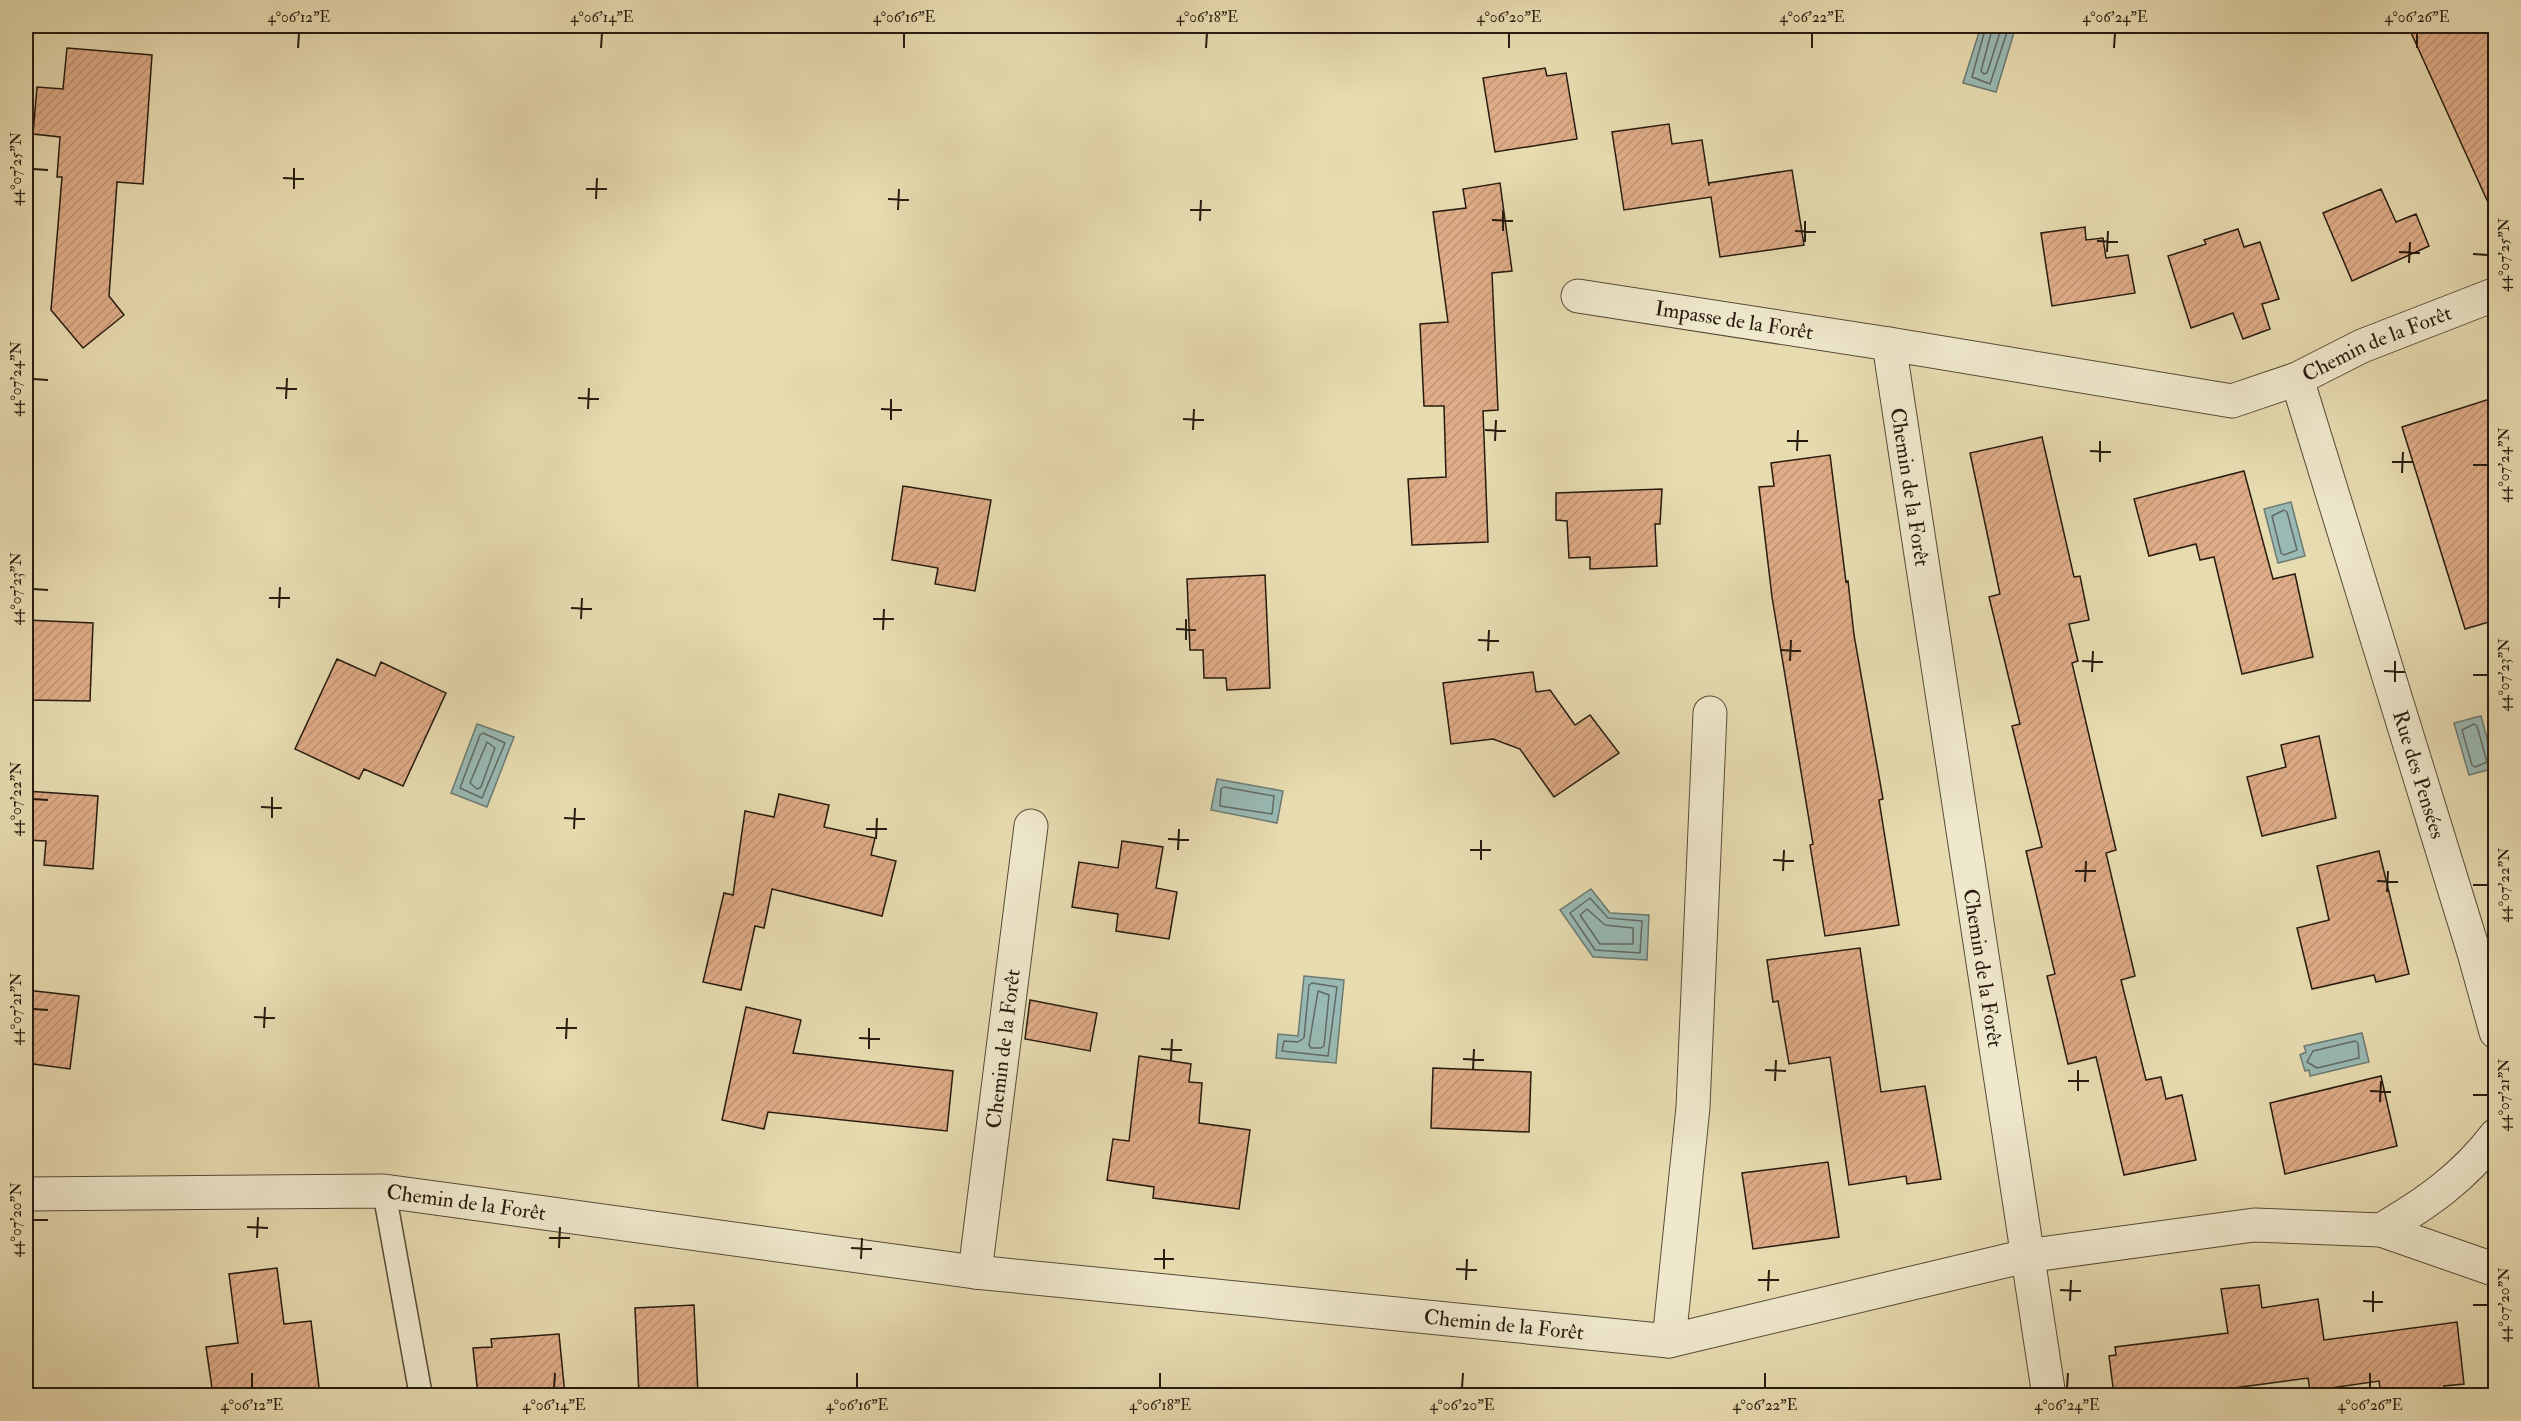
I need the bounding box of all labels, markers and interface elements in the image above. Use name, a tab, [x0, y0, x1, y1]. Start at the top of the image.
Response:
text: 4°06'12"E	[268, 8, 331, 27]
text: 4°06'14"E	[570, 8, 634, 27]
text: 4°06'16"E	[873, 8, 936, 27]
text: 4°06'18"E	[1176, 8, 1238, 27]
text: 4°06'20"E	[1476, 8, 1542, 27]
text: 4°06'22"E	[1779, 8, 1845, 27]
text: 4°06'24"E	[2082, 8, 2148, 27]
text: 4°06'26"E	[2385, 8, 2450, 27]
text: 44°07'25"N	[7, 131, 26, 206]
text: 44°07'25"N	[2495, 217, 2514, 292]
street label: Impasse de la Forêt	[1653, 295, 1815, 346]
street label: Chemin de la Forêt	[2298, 299, 2456, 388]
text: 44°07'24"N	[7, 341, 26, 417]
street label: Chemin de la Forêt	[1884, 406, 1935, 569]
text: 44°07'24"N	[2495, 427, 2514, 503]
text: 44°07'23"N	[7, 552, 26, 626]
text: 44°07'23"N	[2495, 638, 2514, 712]
street label: Rue des Pensées	[2386, 707, 2451, 842]
text: 44°07'22"N	[7, 761, 26, 837]
text: 44°07'22"N	[2495, 847, 2514, 923]
street label: Chemin de la Forêt	[1957, 887, 2008, 1050]
street label: Chemin de la Forêt	[980, 967, 1027, 1130]
text: 44°07'21"N	[7, 972, 26, 1045]
text: 44°07'21"N	[2495, 1058, 2514, 1131]
street label: Chemin de la Forêt	[385, 1178, 548, 1227]
text: 44°07'20"N	[7, 1182, 26, 1258]
text: 44°07'20"N	[2495, 1267, 2514, 1343]
street label: Chemin de la Forêt	[1423, 1304, 1585, 1346]
text: 4°06'12"E	[221, 1396, 284, 1415]
text: 4°06'14"E	[522, 1396, 586, 1415]
text: 4°06'16"E	[826, 1396, 889, 1415]
text: 4°06'18"E	[1129, 1396, 1191, 1415]
text: 4°06'20"E	[1429, 1396, 1495, 1415]
text: 4°06'22"E	[1732, 1396, 1798, 1415]
text: 4°06'24"E	[2034, 1396, 2100, 1415]
text: 4°06'26"E	[2338, 1396, 2403, 1415]

